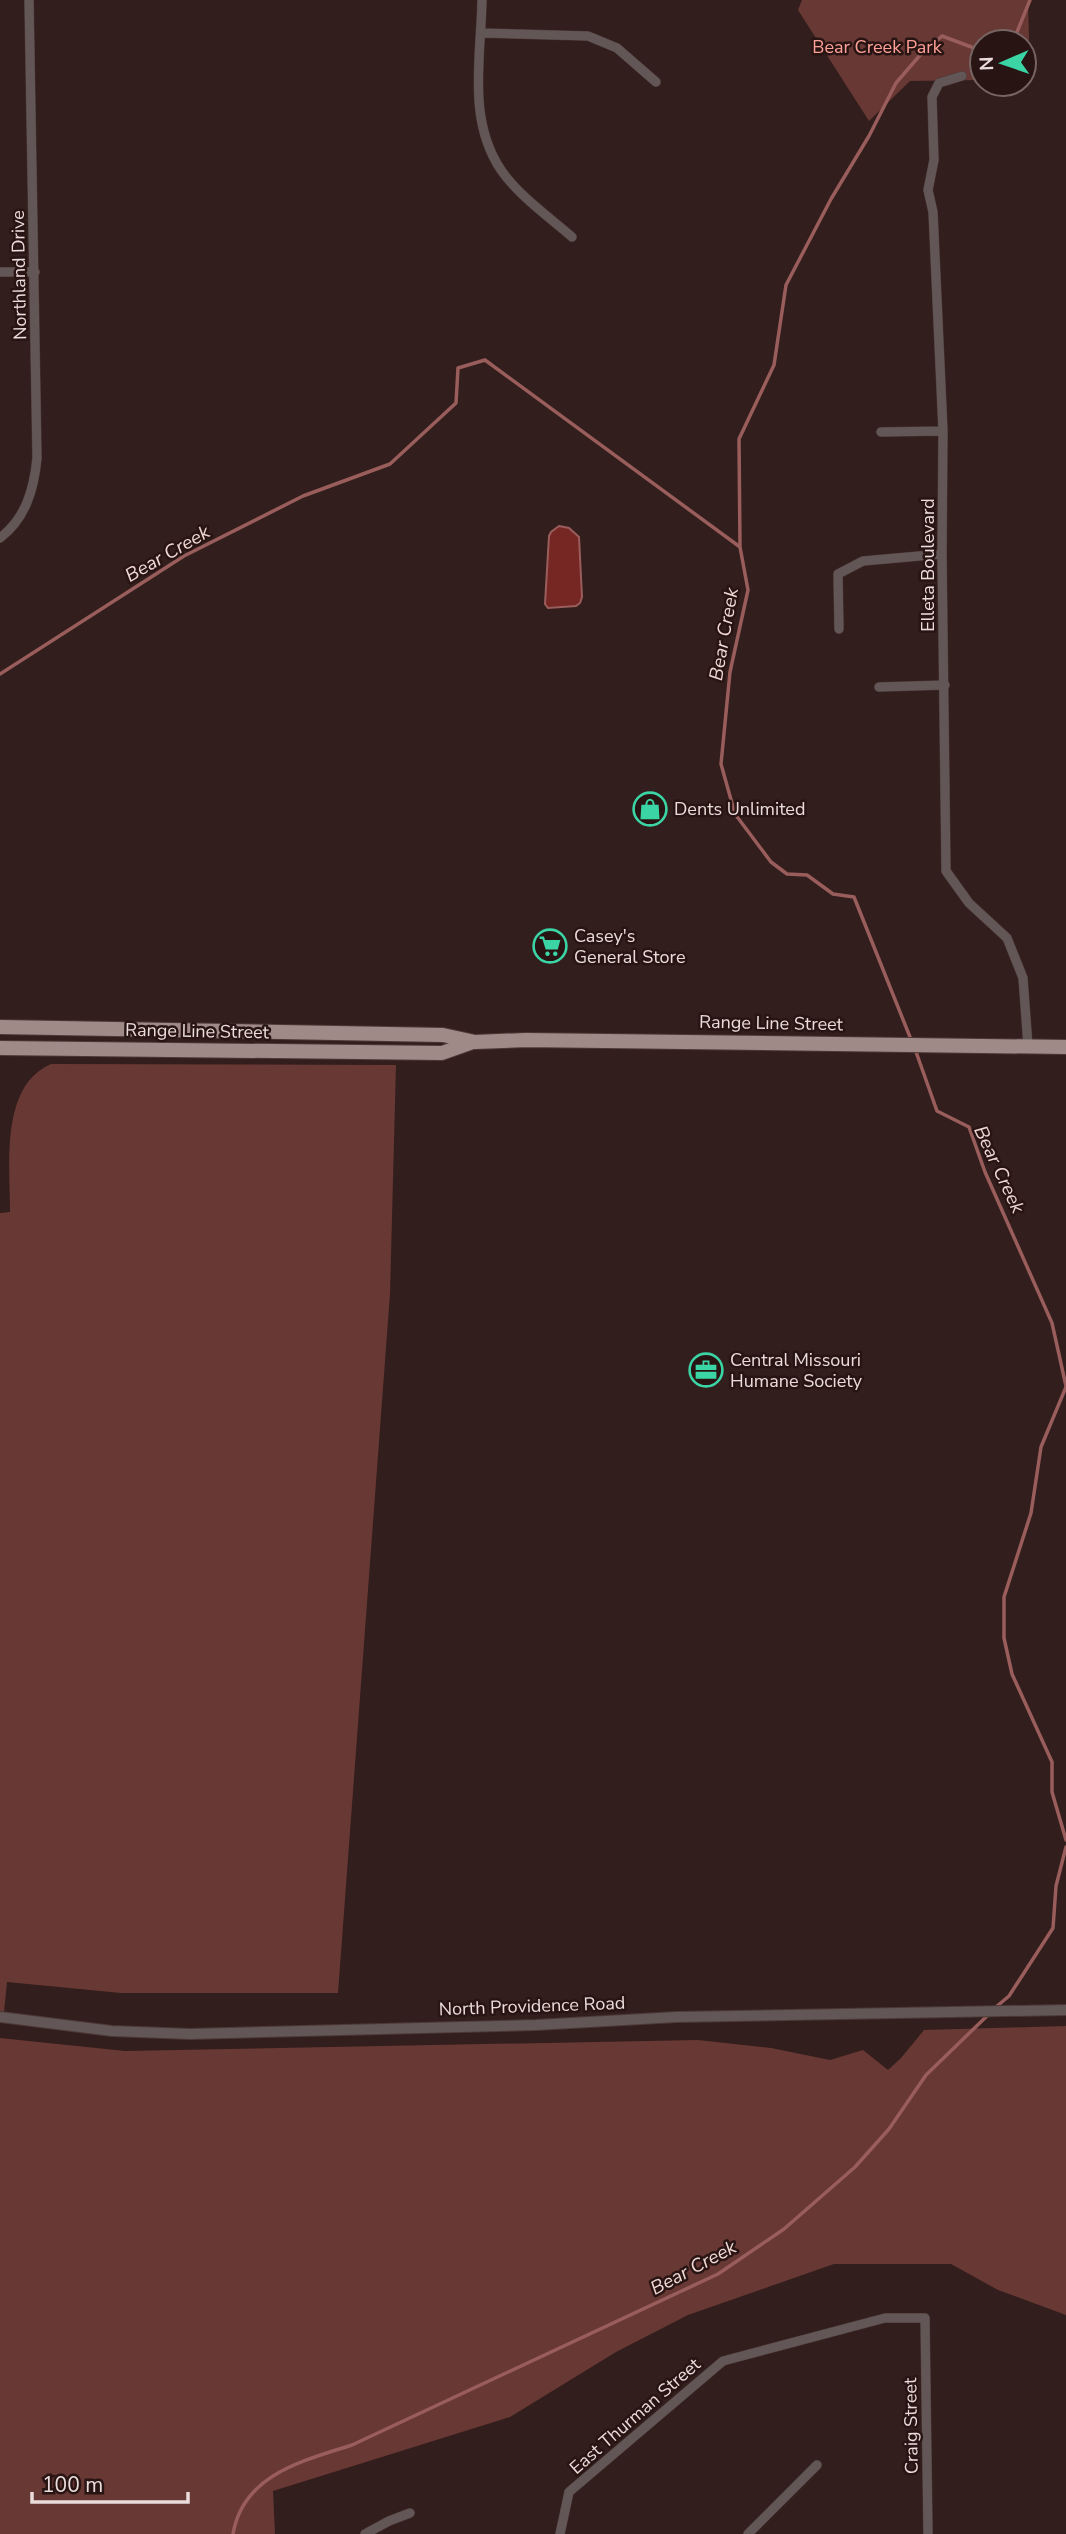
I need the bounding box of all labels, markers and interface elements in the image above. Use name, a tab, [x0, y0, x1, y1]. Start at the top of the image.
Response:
north arrow	[968, 28, 1038, 98]
park label: Bear Creek Park	[812, 35, 943, 59]
text: N	[974, 56, 1000, 71]
street label: Northland Drive	[6, 210, 32, 340]
street label: Elleta Boulevard	[916, 498, 940, 632]
water label: Bear Creek	[120, 519, 215, 589]
water label: Bear Creek	[703, 585, 745, 683]
shop icon: Dents Unlimited	[631, 790, 669, 828]
place label: Dents Unlimited	[674, 797, 805, 821]
place label: Casey's General Store	[574, 924, 685, 969]
supermarket icon: Casey's General Store	[531, 927, 569, 965]
street label: Range Line Street	[699, 1010, 844, 1036]
street label: Range Line Street	[125, 1018, 270, 1044]
water label: Bear Creek	[967, 1121, 1031, 1218]
place label: Central Missouri Humane Society	[730, 1348, 863, 1393]
office icon: Central Missouri Humane Society	[687, 1351, 725, 1389]
street label: North Providence Road	[438, 1991, 626, 2021]
water label: Bear Creek	[646, 2234, 741, 2301]
street label: East Thurman Street	[565, 2352, 706, 2479]
street label: Craig Street	[898, 2377, 924, 2474]
scale bar	[32, 2460, 187, 2504]
text: 100 m	[42, 2471, 103, 2499]

